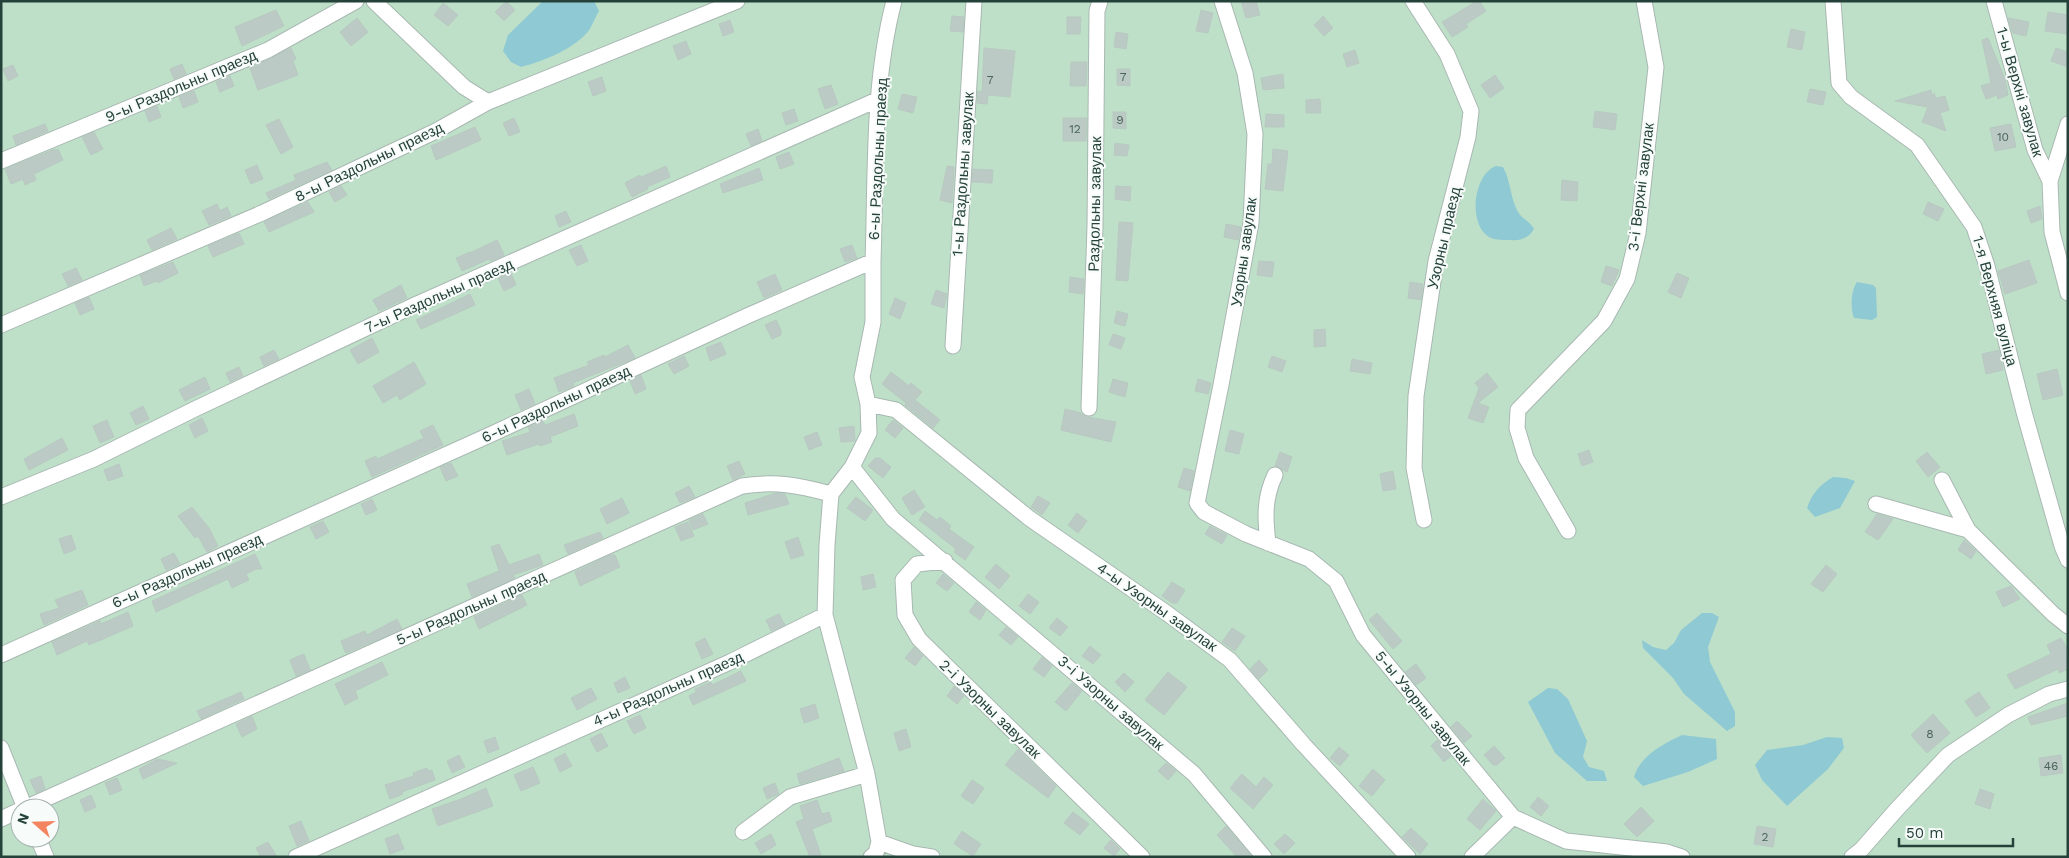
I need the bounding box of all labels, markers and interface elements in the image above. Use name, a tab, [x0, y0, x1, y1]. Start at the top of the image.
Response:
street label: 1-ы Верхні завулак	[1993, 25, 2047, 159]
street label: 9-ы Раздольны праезд	[103, 46, 260, 126]
house number: 7	[1120, 70, 1127, 84]
house number: 7	[987, 73, 994, 87]
street label: 6-ы Раздольны праезд	[865, 77, 891, 241]
street label: 1-ы Раздольны завулак	[948, 91, 978, 257]
house number: 9	[1116, 113, 1124, 127]
street label: 8-ы Раздольны праезд	[292, 118, 446, 206]
street label: 3-і Верхні завулак	[1624, 121, 1658, 252]
house number: 12	[1069, 122, 1081, 136]
house number: 10	[1997, 130, 2009, 144]
street label: Раздольны завулак	[1085, 136, 1105, 272]
street label: Узорны праезд	[1423, 185, 1465, 291]
street label: Узорны завулак	[1227, 196, 1261, 308]
street label: 1-я Верхняя вуліца	[1969, 234, 2021, 369]
street label: 7-ы Раздольны праезд	[362, 255, 516, 337]
street label: 6-ы Раздольны праезд	[479, 361, 634, 447]
street label: 6-ы Раздольны праезд	[109, 530, 265, 612]
street label: 4-ы Узорны завулак	[1093, 559, 1221, 656]
street label: 5-ы Раздольны праезд	[393, 567, 549, 649]
street label: 5-ы Узорны завулак	[1371, 647, 1475, 769]
street label: 4-ы Раздольны праезд	[590, 648, 746, 730]
street label: 3-і Узорны завулак	[1054, 652, 1168, 754]
street label: 2-і Узорны завулак	[935, 656, 1045, 762]
house number: 8	[1926, 727, 1934, 741]
house number: 46	[2044, 759, 2058, 773]
north arrow	[10, 798, 60, 848]
text: N	[13, 811, 32, 826]
scale bar	[1899, 816, 2013, 848]
text: 50 m	[1906, 824, 1943, 842]
house number: 2	[1762, 830, 1769, 844]

